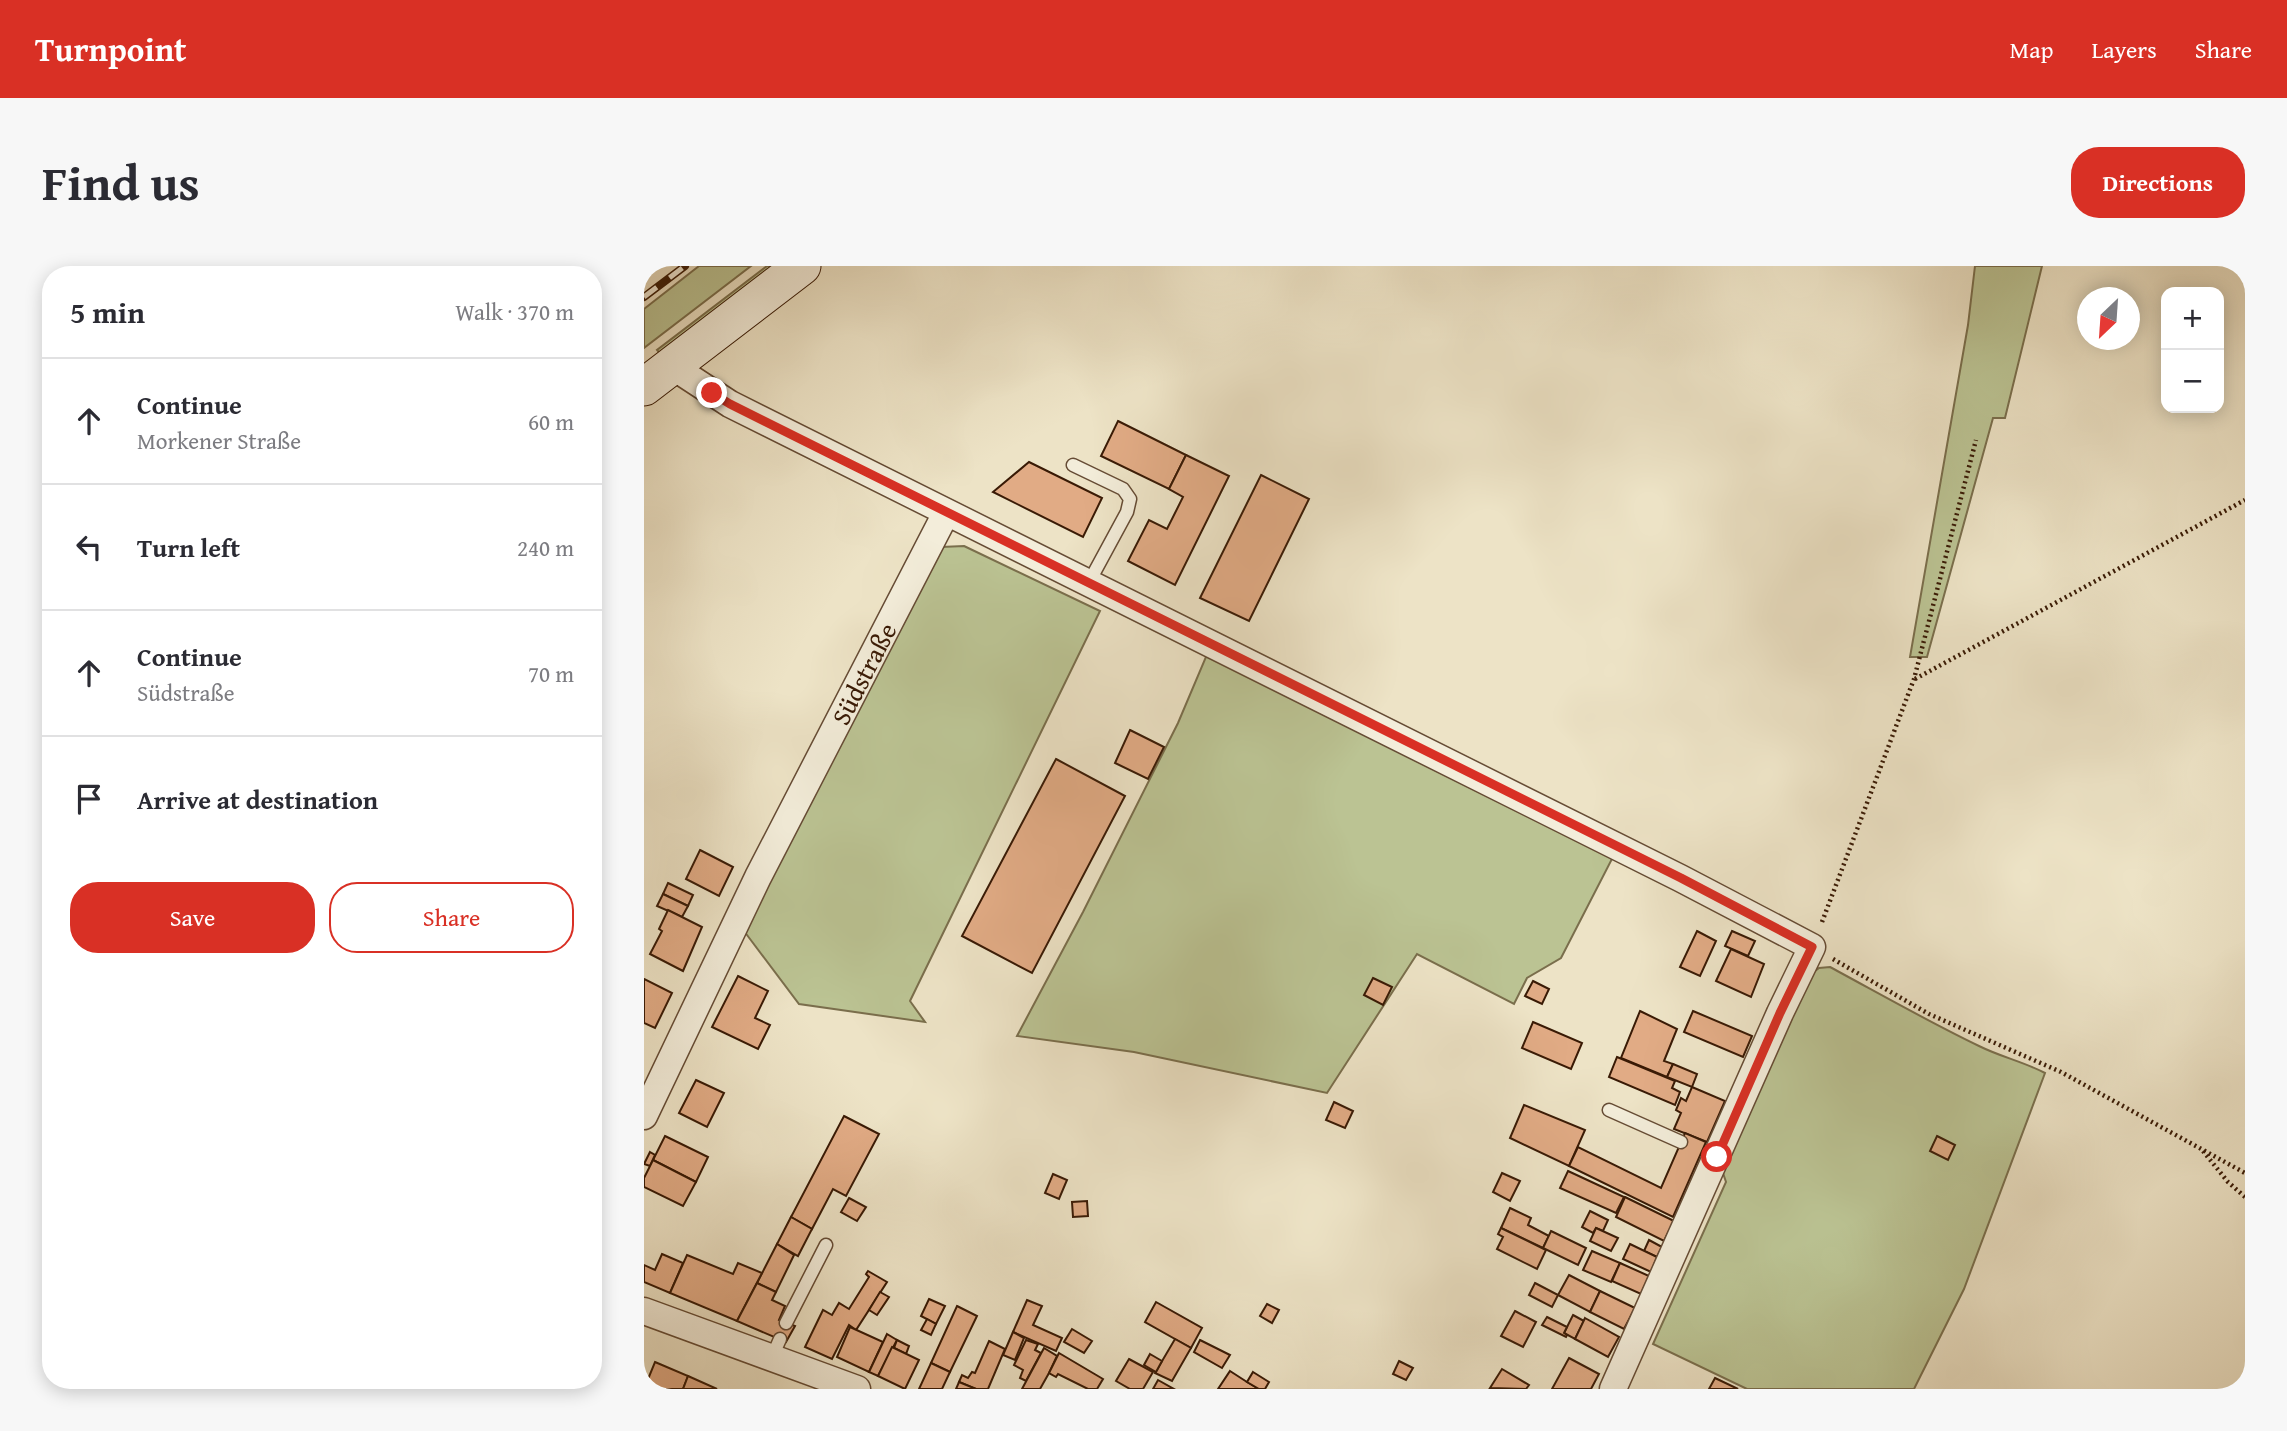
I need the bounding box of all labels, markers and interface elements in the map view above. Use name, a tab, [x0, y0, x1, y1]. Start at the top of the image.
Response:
text: Turnpoint	[35, 25, 187, 73]
text: Map	[2010, 32, 2053, 67]
text: Layers	[2091, 32, 2157, 67]
text: Share	[2195, 32, 2252, 67]
text: Find us	[42, 146, 200, 218]
button: Directions	[2071, 147, 2245, 218]
north arrow	[2077, 287, 2140, 350]
map controls	[2161, 287, 2224, 413]
button: +	[2161, 287, 2224, 350]
text: 5 min	[70, 290, 145, 334]
text: Walk · 370 m	[455, 295, 574, 328]
button: −	[2161, 350, 2224, 413]
route end	[696, 377, 727, 408]
text: Continue	[137, 385, 242, 424]
icon: ahead	[70, 402, 108, 440]
text: 60 m	[528, 405, 574, 438]
text: Morkener Straße	[137, 424, 301, 457]
icon: left	[70, 528, 108, 566]
text: Turn left	[137, 528, 240, 567]
text: 240 m	[517, 531, 574, 564]
street label: Südstraße	[821, 615, 906, 731]
text: Continue	[137, 637, 242, 676]
icon: ahead	[70, 654, 108, 692]
text: 70 m	[528, 657, 574, 690]
text: Südstraße	[137, 676, 235, 709]
icon: arrive	[70, 780, 108, 818]
text: Arrive at destination	[137, 780, 378, 819]
button: Save	[70, 882, 315, 953]
button: Share	[329, 882, 574, 953]
route start	[1701, 1141, 1732, 1172]

